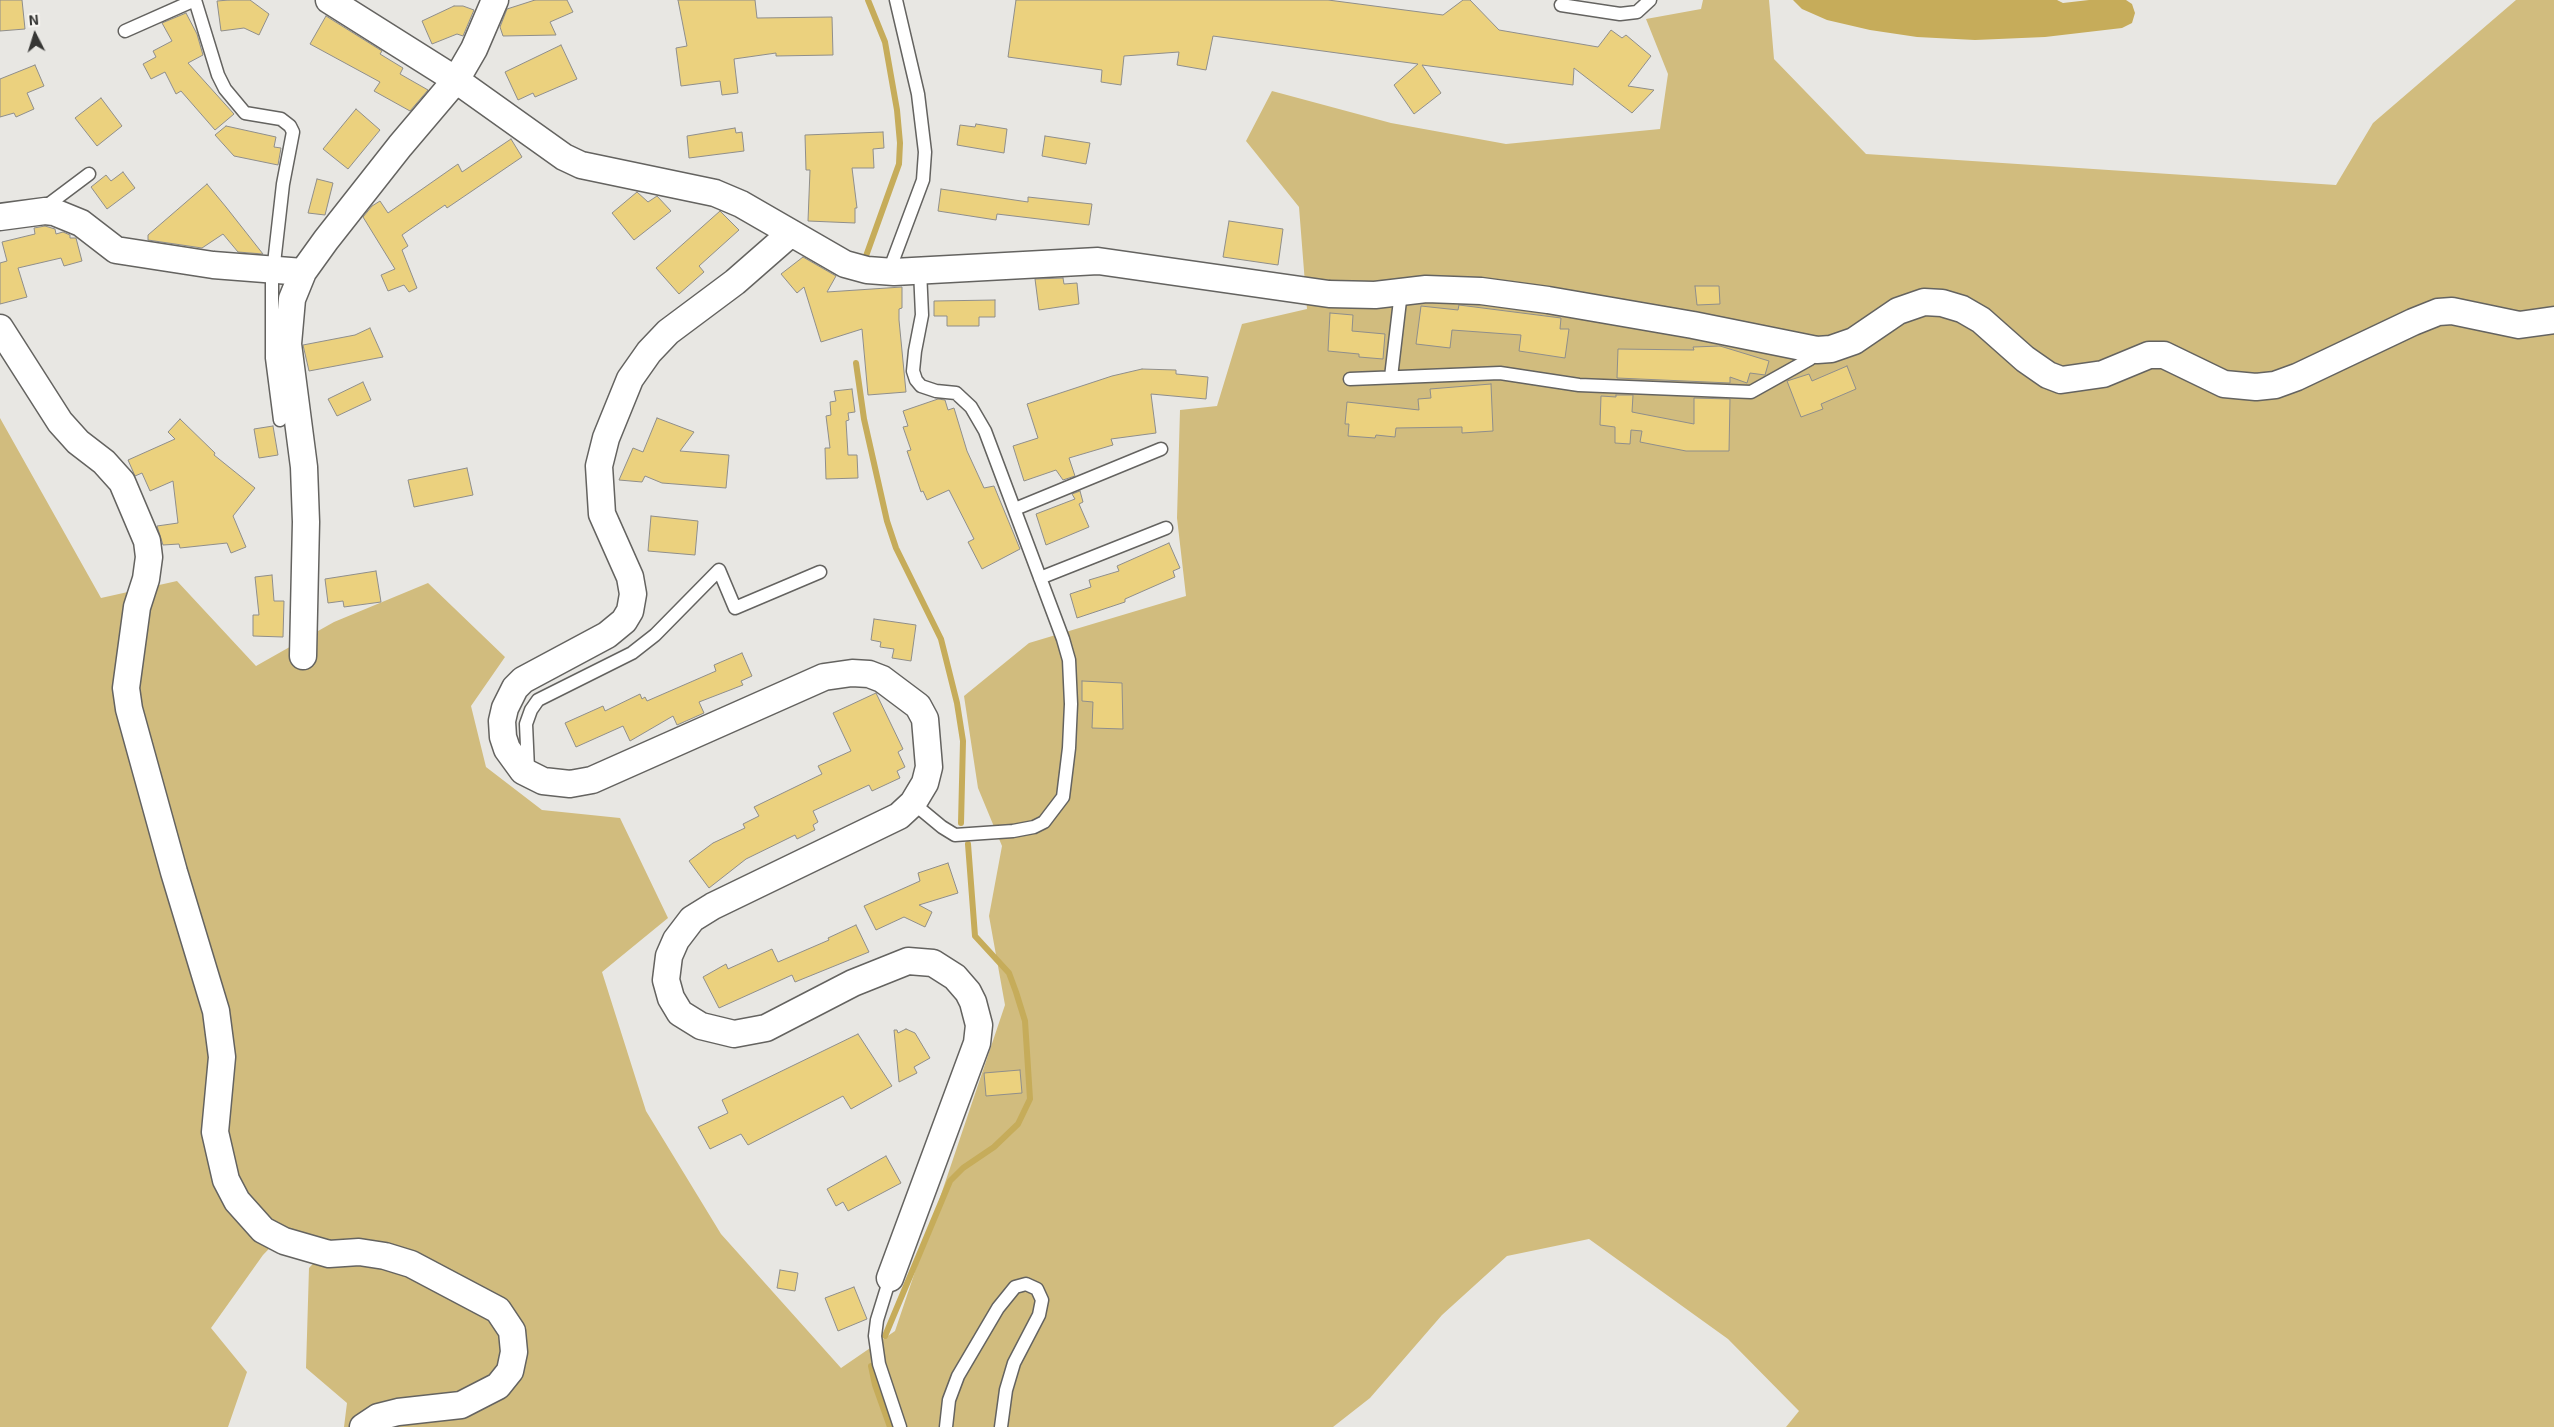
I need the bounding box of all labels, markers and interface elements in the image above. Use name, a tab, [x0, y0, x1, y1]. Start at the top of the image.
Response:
north arrow	[10, 10, 60, 60]
text: N	[28, 11, 39, 28]

